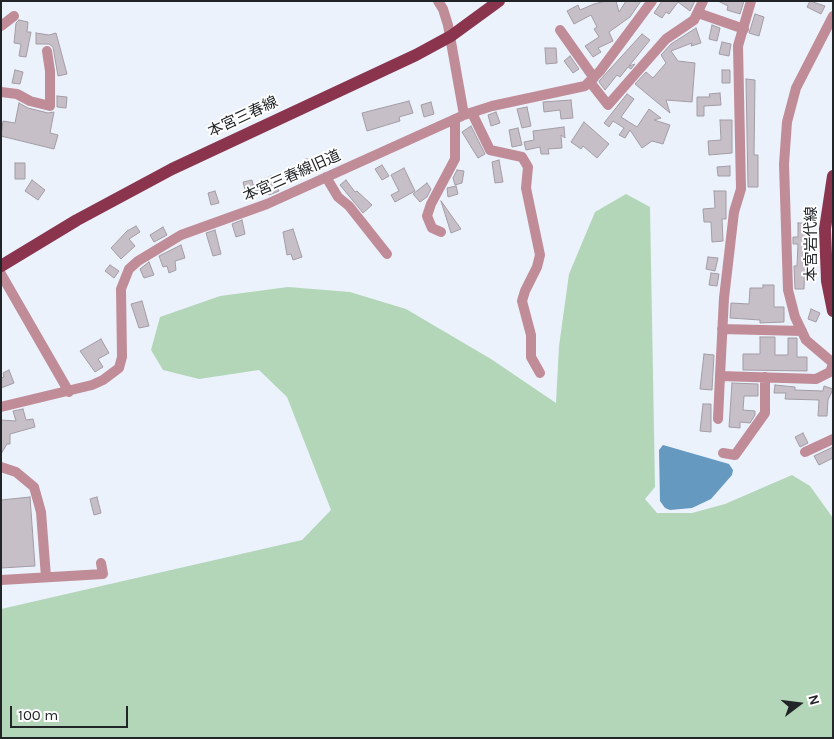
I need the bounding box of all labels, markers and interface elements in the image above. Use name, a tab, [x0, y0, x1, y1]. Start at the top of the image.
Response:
street label: 本宮三春線	[205, 93, 281, 141]
street label: 本宮三春線旧道	[240, 146, 344, 206]
street label: 本宮岩代線	[803, 207, 821, 281]
north arrow	[774, 679, 824, 729]
text: N	[804, 693, 823, 707]
scale bar	[12, 696, 130, 728]
text: 100 m	[18, 706, 58, 724]

